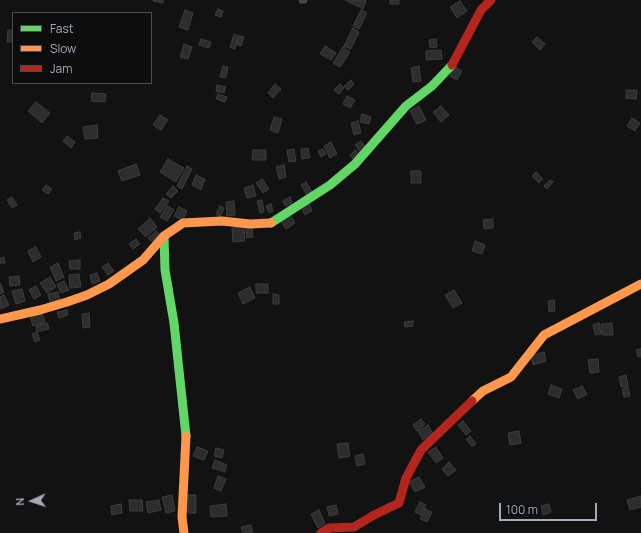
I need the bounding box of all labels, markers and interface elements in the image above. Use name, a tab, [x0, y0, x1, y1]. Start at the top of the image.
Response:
legend	[12, 12, 152, 84]
text: Fast	[50, 20, 74, 37]
text: Slow	[50, 40, 76, 57]
text: Jam	[50, 60, 72, 77]
north arrow	[12, 481, 52, 521]
scale bar	[501, 495, 599, 521]
text: N	[12, 497, 27, 506]
text: 100 m	[506, 501, 538, 518]

